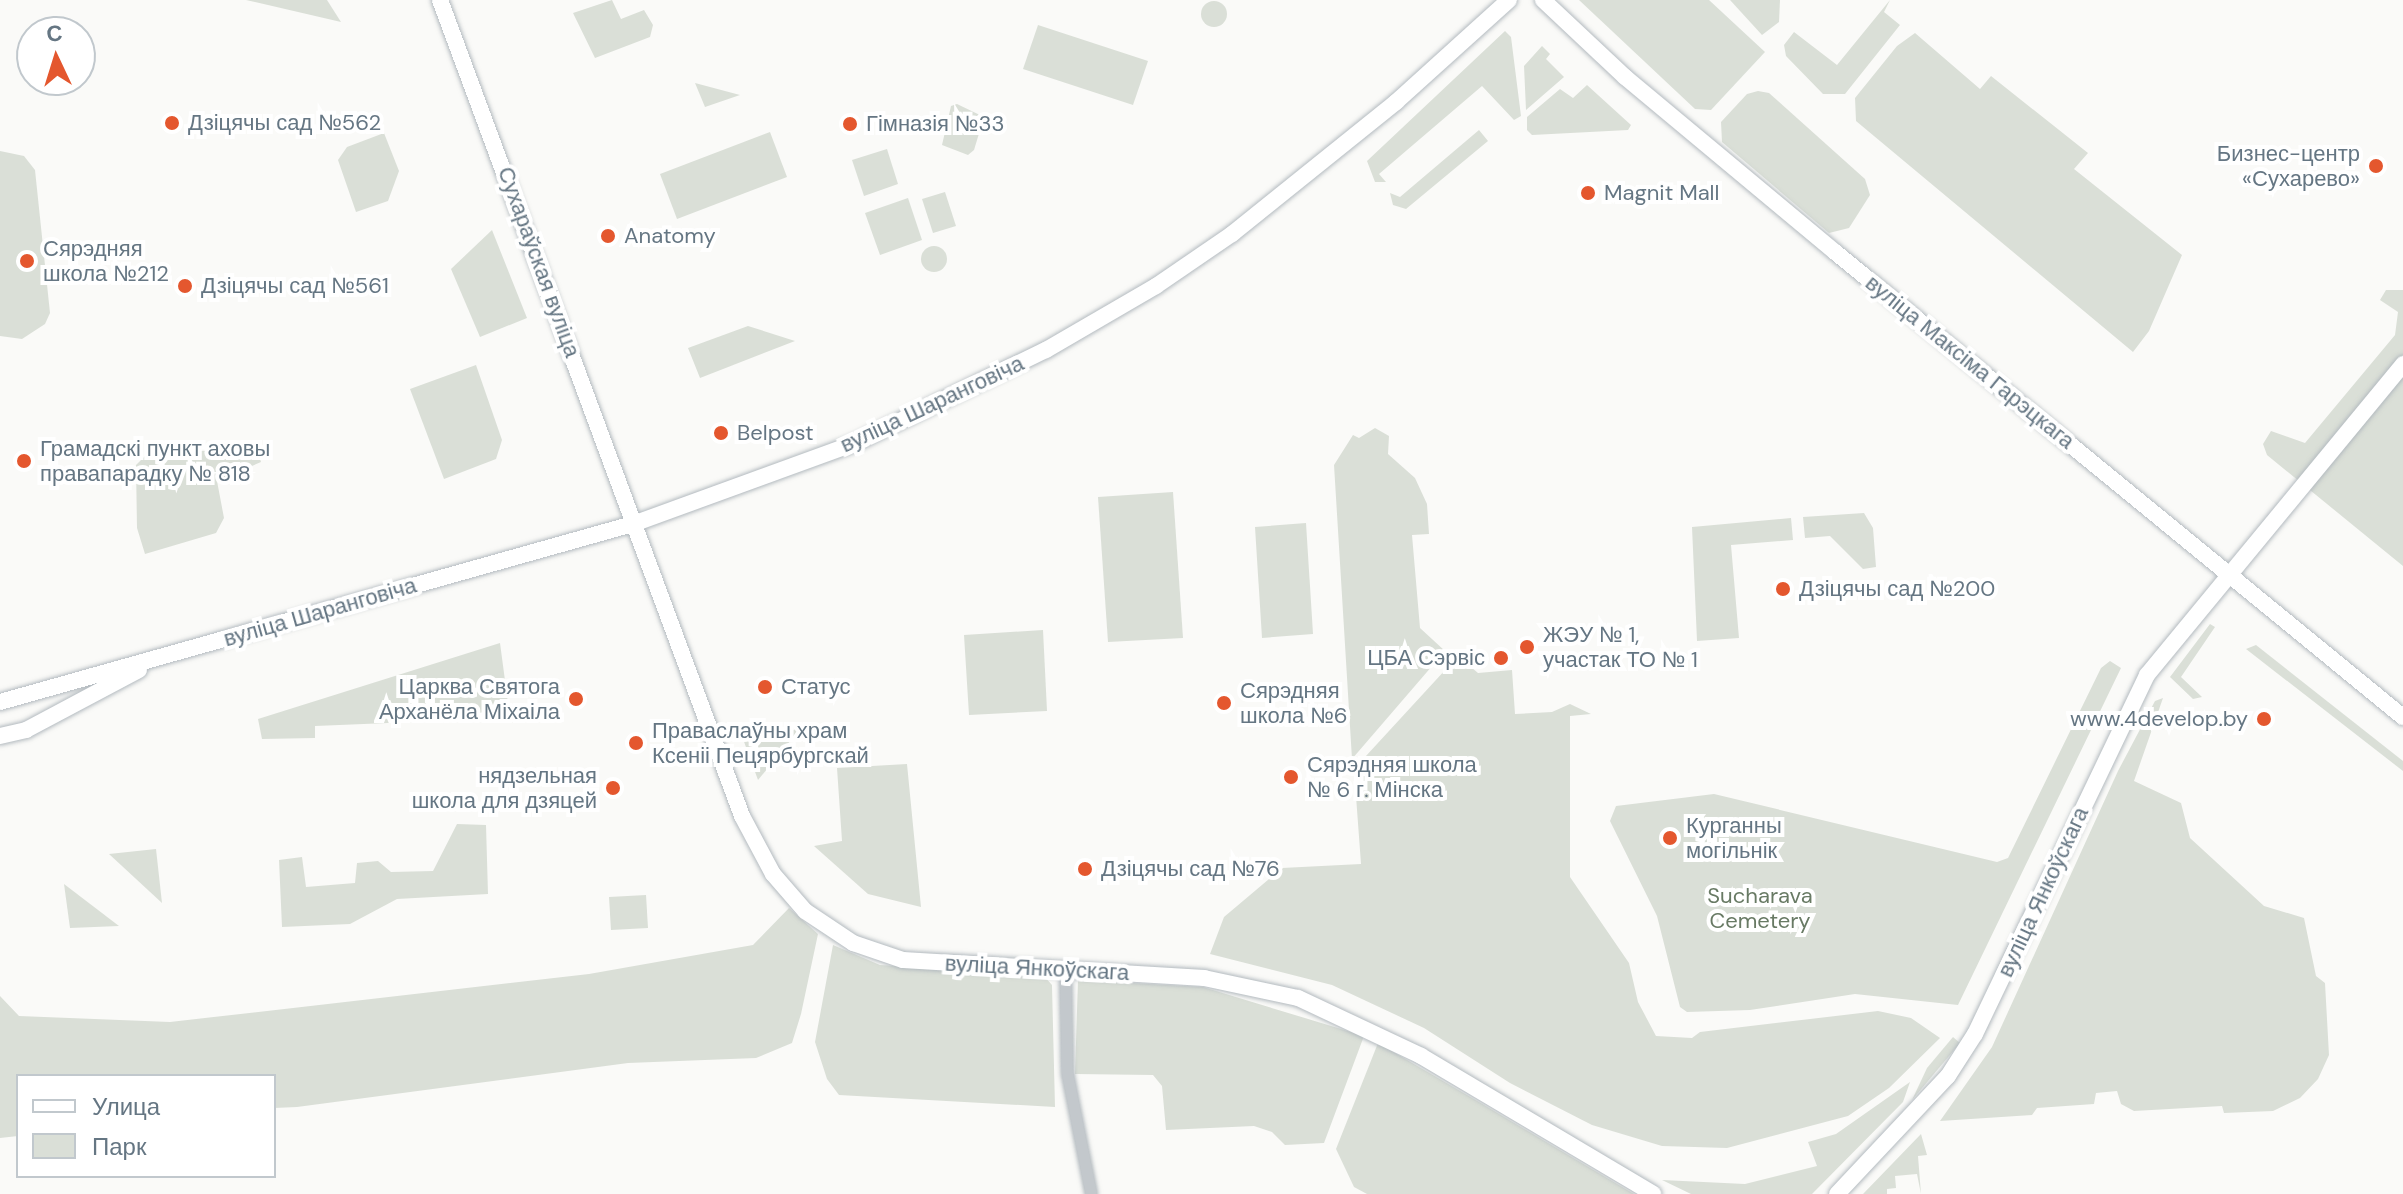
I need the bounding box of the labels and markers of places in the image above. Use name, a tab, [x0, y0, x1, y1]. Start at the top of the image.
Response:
place label: Дзіцячы сад №562	[188, 110, 381, 136]
place label: Гімназія №33	[866, 111, 1004, 137]
marker: Дзіцячы сад №562	[163, 114, 181, 132]
marker: Гімназія №33	[841, 115, 859, 133]
place label: Бизнес-центр «Сухарево»	[2217, 140, 2360, 192]
marker: Бизнес-центр «Сухарево»	[2367, 157, 2385, 175]
place label: Magnit Mall	[1604, 180, 1719, 206]
marker: Magnit Mall	[1579, 184, 1597, 202]
place label: Anatomy	[624, 223, 716, 249]
marker: Anatomy	[599, 227, 617, 245]
place label: Сярэдняя школа №212	[43, 235, 169, 286]
marker: Сярэдняя школа №212	[18, 252, 36, 270]
place label: Дзіцячы сад №561	[201, 273, 389, 299]
marker: Дзіцячы сад №561	[176, 277, 194, 295]
place label: Belpost	[737, 420, 814, 446]
marker: Belpost	[712, 424, 730, 442]
place label: Грамадскі пункт аховы правапарадку № 818	[40, 435, 270, 486]
marker: Грамадскі пункт аховы правапарадку № 818	[15, 452, 33, 470]
place label: Дзіцячы сад №200	[1799, 576, 1995, 602]
marker: Дзіцячы сад №200	[1774, 580, 1792, 598]
place label: ЖЭУ № 1, участак ТО № 1	[1543, 621, 1698, 672]
marker: ЖЭУ № 1, участак ТО № 1	[1518, 638, 1536, 656]
place label: ЦБА Сэрвіс	[1367, 645, 1485, 671]
marker: ЦБА Сэрвіс	[1492, 649, 1510, 667]
place label: Царква Святога Арханёла Міхаіла	[379, 673, 560, 724]
place label: Статус	[781, 674, 851, 700]
place label: Сярэдняя школа №6	[1240, 677, 1348, 728]
marker: Статус	[756, 678, 774, 696]
marker: Царква Святога Арханёла Міхаіла	[567, 690, 585, 708]
marker: Сярэдняя школа №6	[1215, 694, 1233, 712]
place label: www.4develop.by	[2070, 706, 2248, 732]
marker: www.4develop.by	[2255, 710, 2273, 728]
place label: Праваслаўны храм Ксеніі Пецярбургскай	[652, 717, 869, 768]
marker: Праваслаўны храм Ксеніі Пецярбургскай	[627, 734, 645, 752]
place label: Сярэдняя школа № 6 г. Мінска	[1307, 751, 1477, 802]
place label: нядзельная школа для дзяцей	[412, 762, 597, 814]
marker: Сярэдняя школа № 6 г. Мінска	[1282, 768, 1300, 786]
marker: нядзельная школа для дзяцей	[604, 779, 622, 797]
place label: Курганны могільнік	[1686, 812, 1782, 864]
marker: Курганны могільнік	[1661, 829, 1679, 847]
place label: Дзіцячы сад №76	[1101, 856, 1280, 882]
marker: Дзіцячы сад №76	[1076, 860, 1094, 878]

